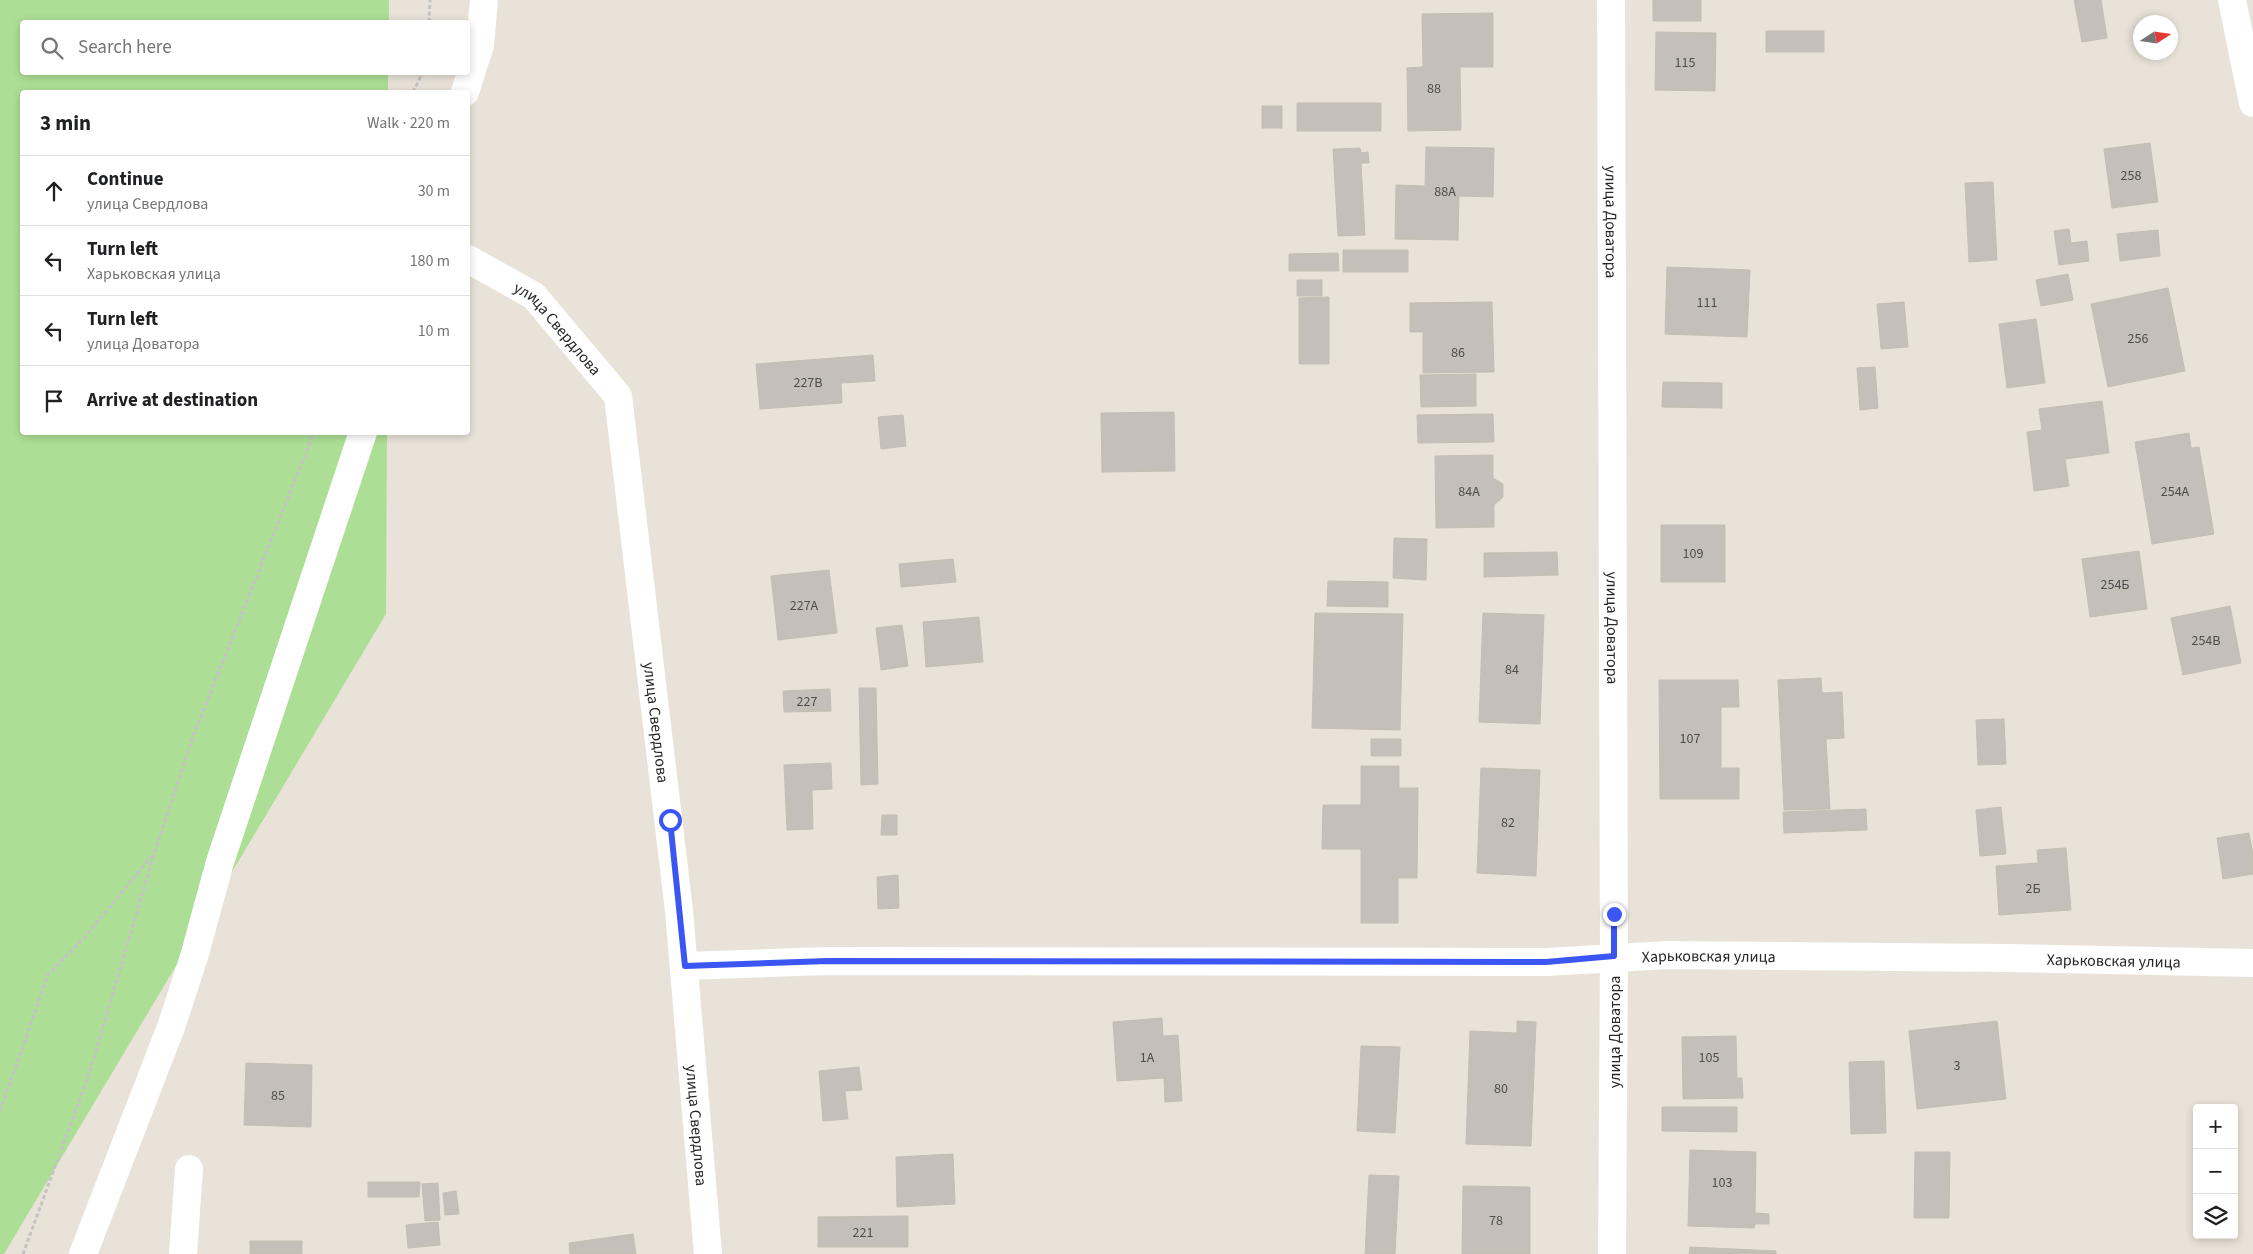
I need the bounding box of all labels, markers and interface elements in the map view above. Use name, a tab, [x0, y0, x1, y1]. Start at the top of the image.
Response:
north arrow	[2133, 15, 2178, 60]
search box	[20, 20, 470, 75]
icon: search	[38, 34, 66, 62]
text: Search here	[78, 34, 172, 61]
house number: 115	[1675, 53, 1695, 73]
house number: 88	[1427, 79, 1441, 99]
text: 3 min	[40, 108, 91, 138]
text: Walk · 220 m	[367, 112, 450, 134]
text: Continue	[87, 166, 164, 193]
street label: улица Доватора	[1600, 166, 1622, 278]
house number: 258	[2121, 166, 2141, 186]
icon: ahead	[40, 177, 68, 205]
text: 30 m	[418, 180, 450, 202]
house number: 88А	[1434, 182, 1456, 202]
text: улица Свердлова	[87, 193, 208, 215]
text: Turn left	[87, 236, 158, 263]
icon: left	[40, 247, 68, 275]
text: 180 m	[410, 250, 450, 272]
text: Харьковская улица	[87, 263, 221, 285]
street label: улица Свердлова	[509, 277, 606, 380]
house number: 111	[1697, 293, 1717, 313]
text: Turn left	[87, 306, 158, 333]
icon: left	[40, 317, 68, 345]
text: 10 m	[418, 320, 450, 342]
house number: 256	[2128, 329, 2148, 349]
text: улица Доватора	[87, 333, 200, 355]
house number: 86	[1451, 343, 1465, 363]
house number: 227В	[793, 373, 823, 393]
icon: arrive	[40, 387, 68, 415]
text: Arrive at destination	[87, 387, 258, 414]
house number: 84А	[1458, 482, 1480, 502]
house number: 254А	[2161, 482, 2190, 502]
house number: 109	[1683, 544, 1703, 564]
street label: улица Доватора	[1601, 572, 1623, 684]
house number: 254Б	[2101, 575, 2130, 595]
house number: 227А	[790, 596, 819, 616]
house number: 254В	[2191, 631, 2221, 651]
house number: 84	[1505, 660, 1519, 680]
street label: улица Свердлова	[638, 661, 674, 784]
house number: 227	[797, 692, 817, 712]
house number: 107	[1680, 729, 1700, 749]
route start	[659, 809, 682, 832]
house number: 82	[1501, 813, 1515, 833]
house number: 2Б	[2025, 879, 2041, 899]
route end	[1603, 903, 1626, 926]
street label: Харьковская улица	[1641, 945, 1776, 968]
street label: Харьковская улица	[2046, 949, 2181, 974]
street label: улица Доватора	[1604, 976, 1626, 1088]
house number: 1А	[1140, 1048, 1155, 1068]
house number: 105	[1699, 1048, 1719, 1068]
house number: 3	[1954, 1056, 1961, 1076]
street label: улица Свердлова	[680, 1064, 712, 1187]
house number: 80	[1494, 1079, 1508, 1099]
house number: 85	[271, 1086, 285, 1106]
map controls	[2193, 1104, 2238, 1239]
button: +	[2193, 1104, 2238, 1149]
button: −	[2193, 1149, 2238, 1194]
house number: 103	[1712, 1173, 1732, 1193]
button: layers	[2193, 1194, 2238, 1239]
house number: 78	[1489, 1211, 1503, 1231]
house number: 221	[853, 1223, 873, 1243]

